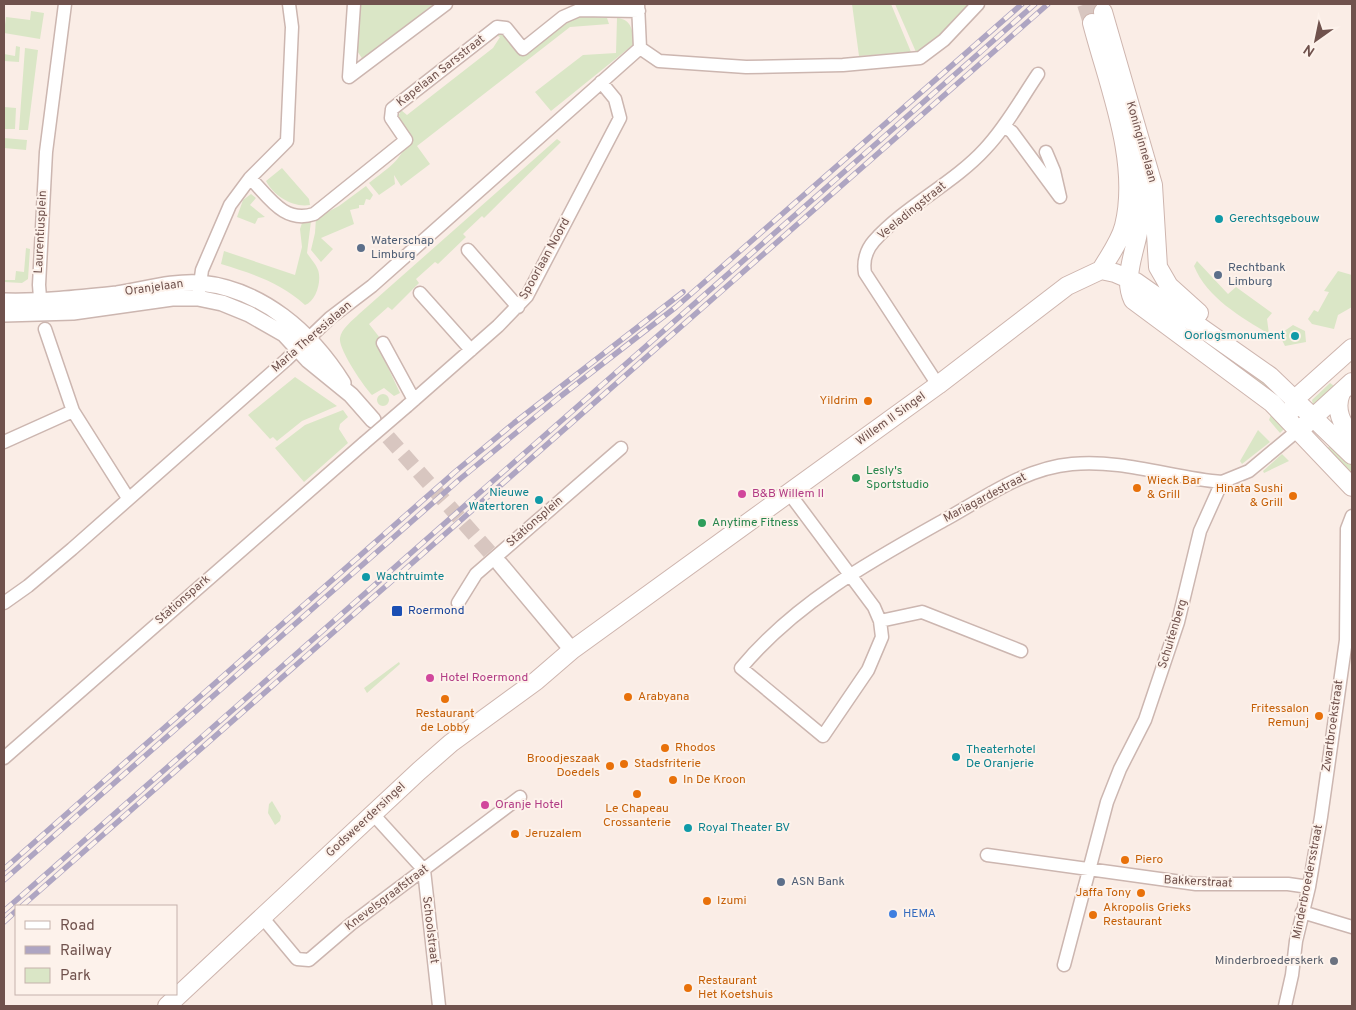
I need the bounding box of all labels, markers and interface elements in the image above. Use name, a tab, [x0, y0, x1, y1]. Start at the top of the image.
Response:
north arrow	[1291, 15, 1341, 65]
street label: Kapelaan Sarsstraat	[393, 31, 489, 111]
text: N	[1301, 40, 1319, 60]
street label: Koninginnelaan	[1122, 99, 1160, 185]
street label: Veeladingstraat	[874, 178, 950, 244]
street label: Laurentiusplein	[31, 190, 51, 274]
place label: Gerechtsgebouw	[1229, 211, 1320, 227]
marker: Gerechtsgebouw	[1213, 213, 1225, 225]
street label: Spoorlaan Noord	[516, 215, 574, 303]
place label: Waterschap Limburg	[371, 233, 434, 263]
marker: Waterschap Limburg	[355, 242, 367, 254]
place label: Rechtbank Limburg	[1228, 260, 1286, 290]
marker: Rechtbank Limburg	[1212, 269, 1224, 281]
street label: Oranjelaan	[124, 276, 184, 300]
street label: Maria Theresialaan	[269, 298, 355, 376]
place label: Oorlogsmonument	[1184, 328, 1285, 344]
marker: Oorlogsmonument	[1289, 330, 1301, 342]
street label: Willem II Singel	[853, 388, 929, 450]
place label: Yildrim	[820, 393, 858, 409]
marker: Yildrim	[862, 395, 874, 407]
place label: Lesly's Sportstudio	[866, 463, 929, 493]
street label: Mariagardestraat	[941, 469, 1029, 527]
marker: Lesly's Sportstudio	[850, 472, 862, 484]
place label: Wieck Bar & Grill	[1147, 473, 1201, 503]
place label: Hinata Sushi & Grill	[1216, 481, 1283, 511]
marker: Wieck Bar & Grill	[1131, 482, 1143, 494]
place label: Nieuwe Watertoren	[468, 485, 529, 515]
place label: B&B Willem II	[752, 486, 824, 502]
marker: B&B Willem II	[736, 488, 748, 500]
marker: Hinata Sushi & Grill	[1287, 490, 1299, 502]
street label: Stationsplein	[503, 493, 567, 551]
marker: Nieuwe Watertoren	[533, 494, 545, 506]
place label: Anytime Fitness	[712, 515, 799, 531]
marker: Anytime Fitness	[696, 517, 708, 529]
place label: Wachtruimte	[376, 569, 444, 585]
marker: Wachtruimte	[360, 571, 372, 583]
street label: Stationspark	[152, 572, 214, 628]
street label: Schuitenberg	[1155, 597, 1191, 671]
place label: Roermond	[408, 603, 464, 619]
marker: Roermond	[390, 604, 404, 618]
place label: Hotel Roermond	[440, 670, 528, 686]
marker: Hotel Roermond	[424, 672, 436, 684]
street label: Zwartbroekstraat	[1319, 679, 1347, 773]
place label: Arabyana	[638, 689, 689, 705]
marker: Arabyana	[622, 691, 634, 703]
marker: Restaurant de Lobby	[439, 693, 451, 705]
place label: Fritessalon Remunj	[1251, 701, 1309, 731]
place label: Restaurant de Lobby	[415, 706, 475, 736]
marker: Fritessalon Remunj	[1313, 710, 1325, 722]
place label: Rhodos	[675, 740, 716, 756]
marker: Rhodos	[659, 742, 671, 754]
place label: Theaterhotel De Oranjerie	[966, 742, 1036, 772]
place label: Broodjeszaak Doedels	[527, 751, 600, 781]
marker: Theaterhotel De Oranjerie	[950, 751, 962, 763]
place label: Stadsfriterie	[634, 756, 701, 772]
marker: Stadsfriterie	[618, 758, 630, 770]
marker: Broodjeszaak Doedels	[604, 760, 616, 772]
place label: In De Kroon	[683, 772, 746, 788]
marker: In De Kroon	[667, 774, 679, 786]
street label: Godsweerdersingel	[323, 779, 409, 861]
marker: Le Chapeau Crossanterie	[631, 788, 643, 800]
place label: Oranje Hotel	[495, 797, 563, 813]
marker: Oranje Hotel	[479, 799, 491, 811]
place label: Le Chapeau Crossanterie	[603, 801, 671, 831]
place label: Royal Theater BV	[698, 820, 790, 836]
marker: Royal Theater BV	[682, 822, 694, 834]
street label: Minderbroedersstraat	[1289, 823, 1327, 941]
place label: Jeruzalem	[525, 826, 582, 842]
marker: Jeruzalem	[509, 828, 521, 840]
place label: Piero	[1135, 852, 1164, 868]
marker: Piero	[1119, 854, 1131, 866]
street label: Knevelsgraafstraat	[342, 861, 432, 935]
street label: Bakkerstraat	[1163, 872, 1233, 892]
place label: ASN Bank	[791, 874, 845, 890]
marker: ASN Bank	[775, 876, 787, 888]
place label: Jaffa Tony	[1076, 885, 1131, 901]
marker: Jaffa Tony	[1135, 887, 1147, 899]
place label: Izumi	[717, 893, 747, 909]
street label: Schoolstraat	[418, 895, 442, 965]
marker: Izumi	[701, 895, 713, 907]
place label: Akropolis Grieks Restaurant	[1103, 900, 1191, 930]
legend	[15, 905, 178, 995]
place label: HEMA	[903, 906, 936, 922]
marker: HEMA	[887, 908, 899, 920]
marker: Akropolis Grieks Restaurant	[1087, 909, 1099, 921]
text: Road	[60, 917, 95, 936]
text: Railway	[60, 942, 112, 961]
place label: Minderbroederskerk	[1215, 953, 1324, 969]
marker: Minderbroederskerk	[1328, 955, 1340, 967]
text: Park	[60, 967, 91, 986]
place label: Restaurant Het Koetshuis	[698, 973, 773, 1003]
marker: Restaurant Het Koetshuis	[682, 982, 694, 994]

